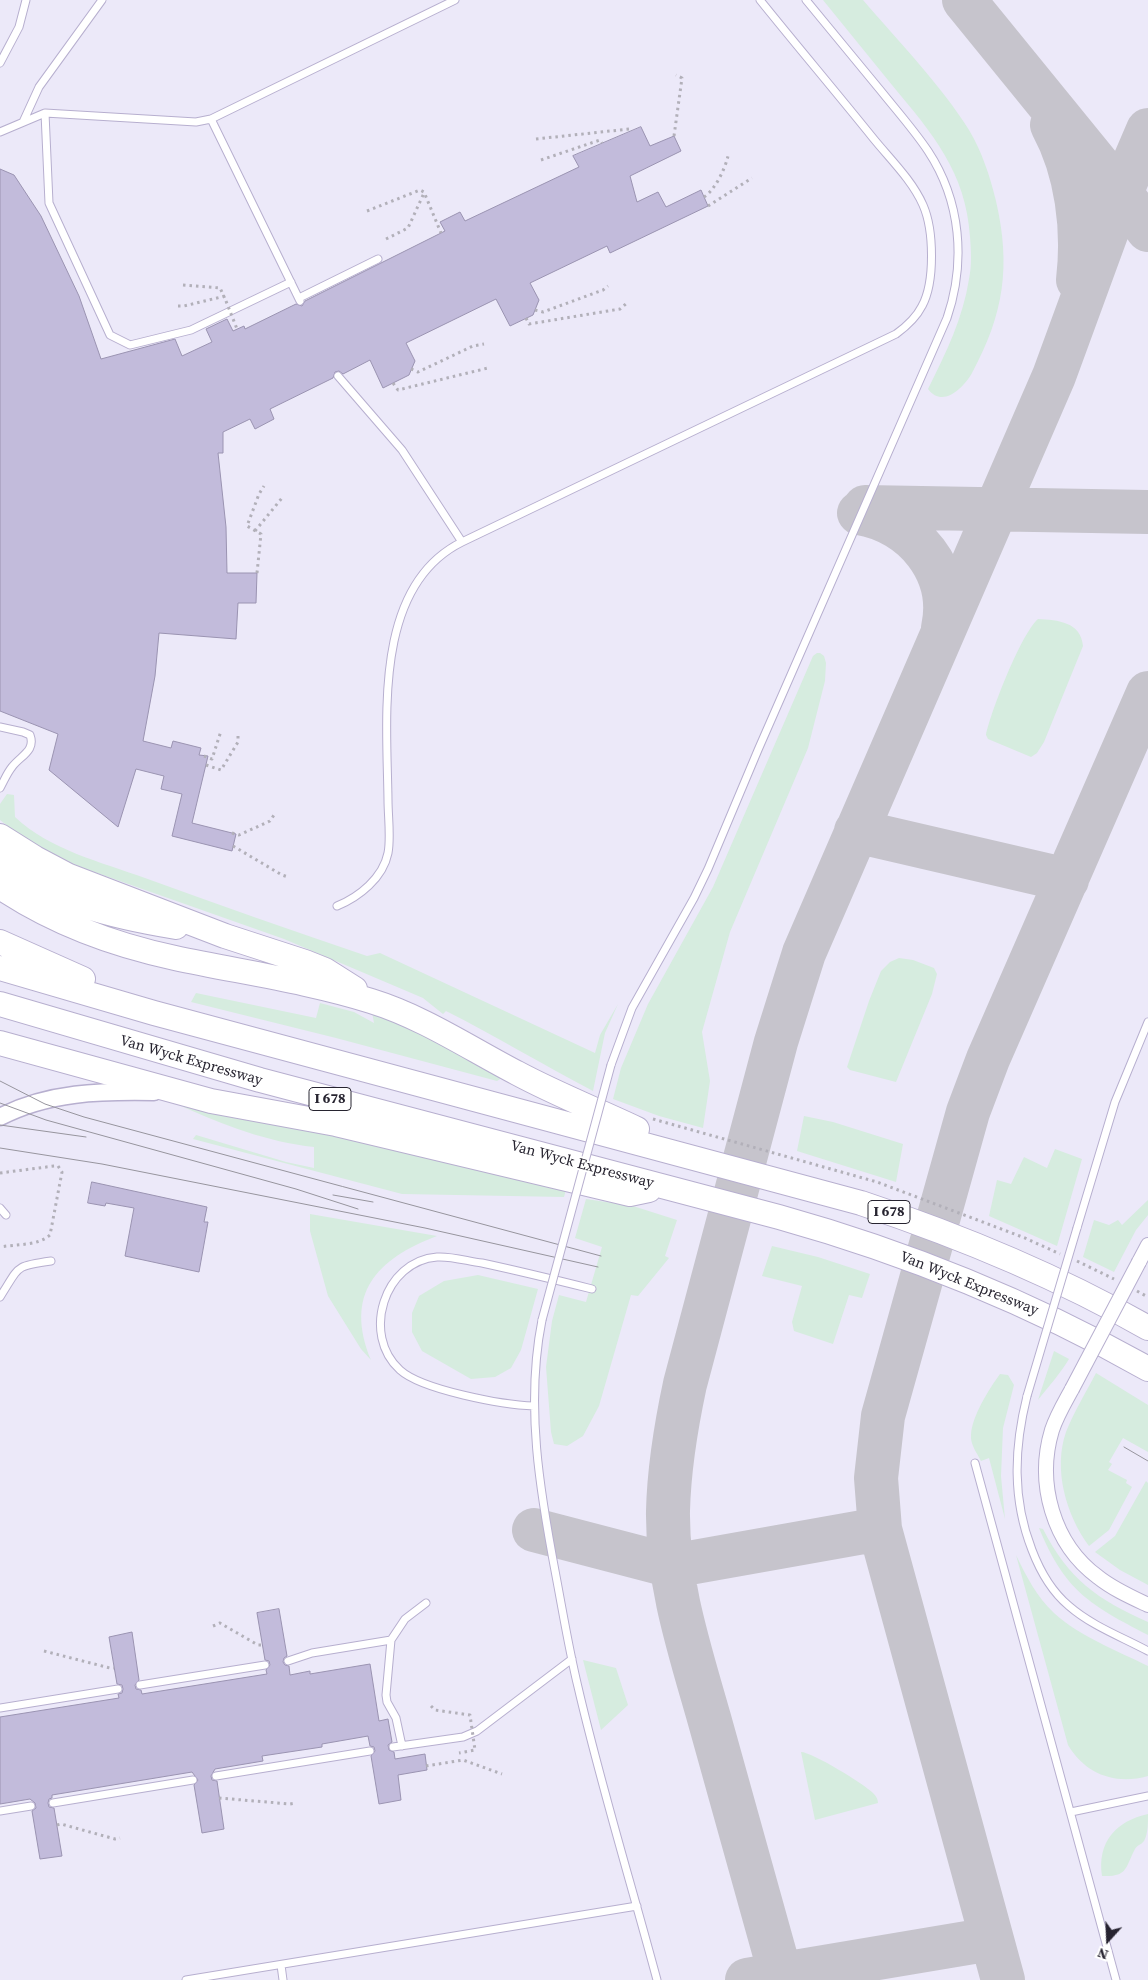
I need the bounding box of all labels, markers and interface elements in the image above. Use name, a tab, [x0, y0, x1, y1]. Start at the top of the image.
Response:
street label: Van Wyck Expressway	[118, 1032, 264, 1090]
road number: I 678	[309, 1088, 351, 1110]
street label: Van Wyck Expressway	[508, 1137, 656, 1193]
road number: I 678	[868, 1200, 910, 1224]
street label: Van Wyck Expressway	[897, 1248, 1041, 1320]
north arrow	[1083, 1915, 1133, 1965]
text: N	[1095, 1943, 1111, 1965]

